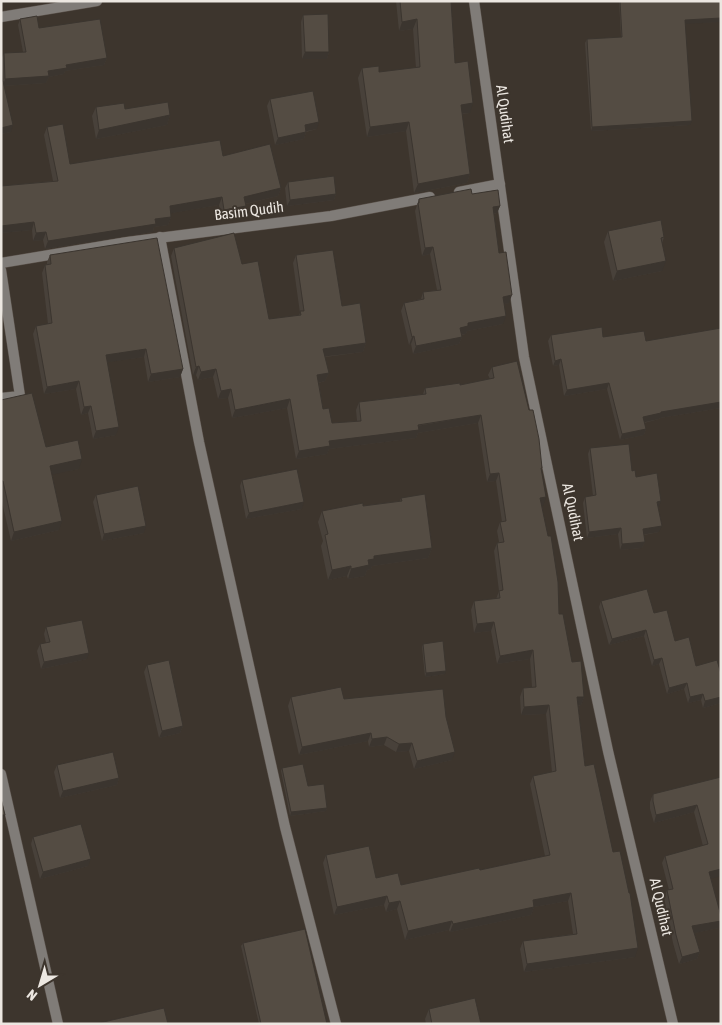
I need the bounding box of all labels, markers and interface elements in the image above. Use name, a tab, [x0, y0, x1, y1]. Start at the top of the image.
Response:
street label: Al Qudihat	[493, 84, 518, 144]
street label: Basim Qudih	[213, 198, 284, 223]
street label: Al Qudihat	[559, 482, 588, 542]
street label: Al Qudihat	[647, 876, 676, 937]
north arrow	[15, 960, 65, 1010]
text: N	[24, 986, 40, 1004]

